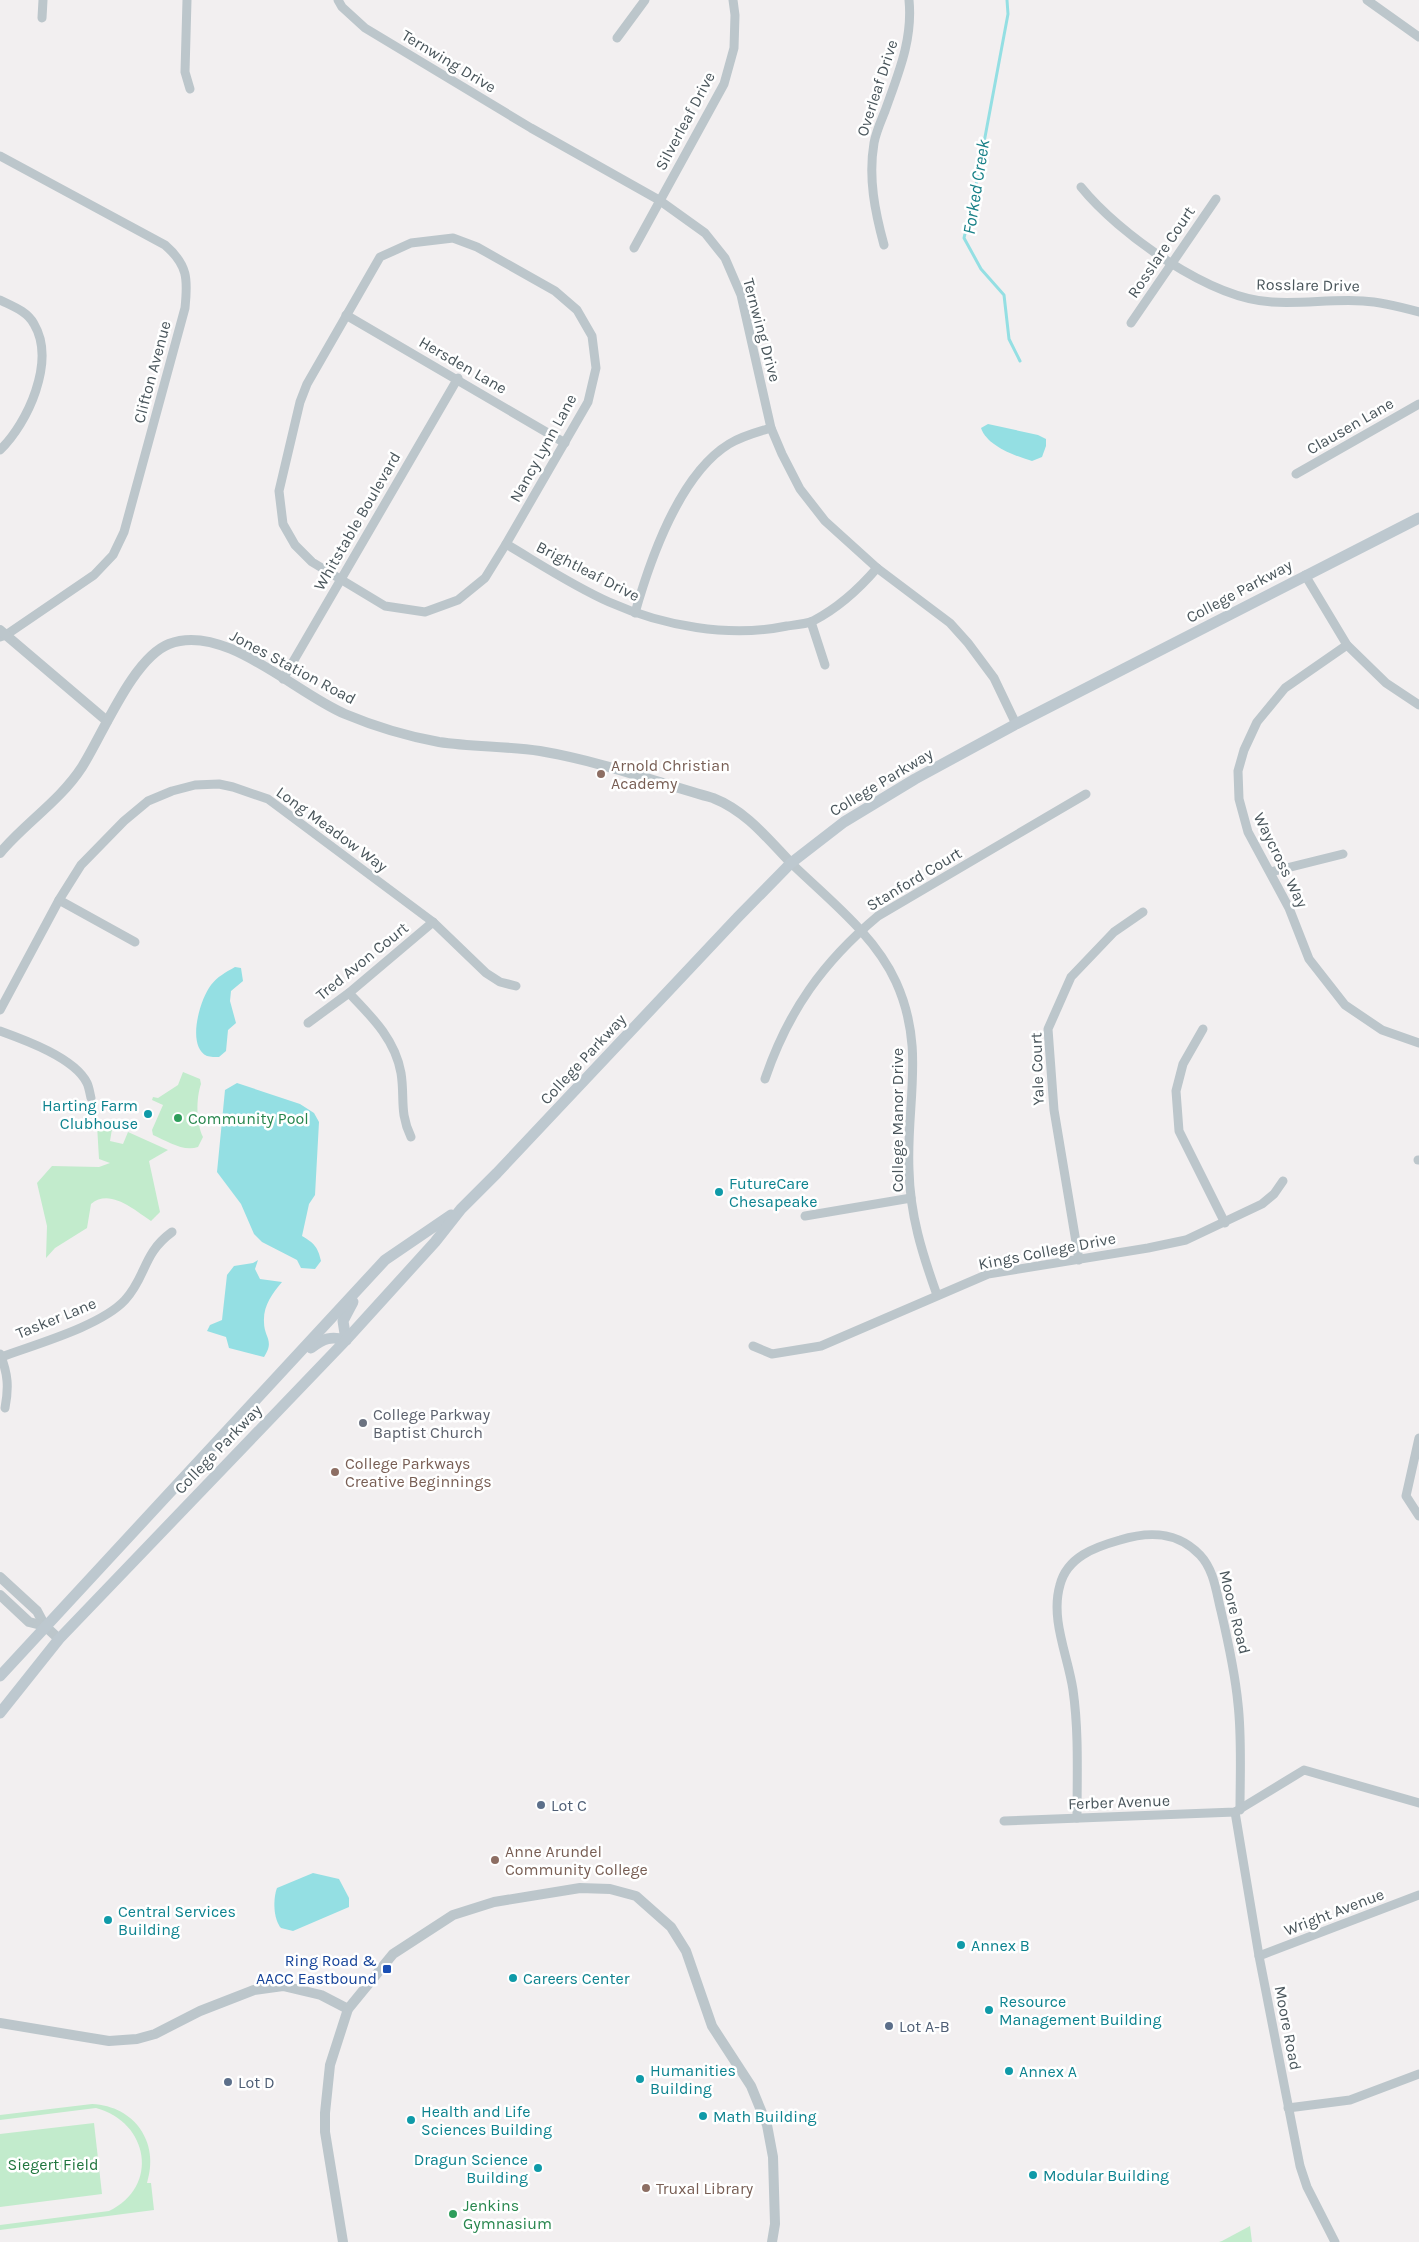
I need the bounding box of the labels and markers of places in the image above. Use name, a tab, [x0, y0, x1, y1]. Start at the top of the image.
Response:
place label: Arnold Christian Academy	[611, 756, 730, 793]
marker: Arnold Christian Academy	[595, 768, 607, 780]
place label: Harting Farm Clubhouse	[42, 1096, 138, 1133]
marker: Harting Farm Clubhouse	[142, 1108, 154, 1120]
place label: Community Pool	[188, 1109, 309, 1128]
marker: Community Pool	[172, 1112, 184, 1124]
place label: FutureCare Chesapeake	[729, 1174, 818, 1211]
marker: FutureCare Chesapeake	[713, 1186, 725, 1198]
place label: College Parkway Baptist Church	[373, 1405, 491, 1442]
marker: College Parkway Baptist Church	[357, 1417, 369, 1429]
place label: College Parkways Creative Beginnings	[345, 1454, 492, 1491]
marker: College Parkways Creative Beginnings	[329, 1466, 341, 1478]
place label: Lot C	[551, 1796, 587, 1815]
marker: Lot C	[535, 1799, 547, 1811]
place label: Anne Arundel Community College	[505, 1842, 648, 1879]
marker: Anne Arundel Community College	[489, 1854, 501, 1866]
place label: Central Services Building	[118, 1902, 236, 1939]
marker: Central Services Building	[102, 1914, 114, 1926]
place label: Annex B	[971, 1936, 1030, 1955]
marker: Annex B	[955, 1939, 967, 1951]
place label: Ring Road & AACC Eastbound	[256, 1951, 377, 1988]
marker: Ring Road & AACC Eastbound	[381, 1963, 393, 1975]
place label: Careers Center	[523, 1969, 630, 1988]
marker: Careers Center	[507, 1972, 519, 1984]
place label: Resource Management Building	[999, 1992, 1162, 2029]
marker: Resource Management Building	[983, 2004, 995, 2016]
place label: Lot A-B	[899, 2017, 950, 2036]
marker: Lot A-B	[883, 2020, 895, 2032]
place label: Humanities Building	[650, 2061, 736, 2098]
place label: Annex A	[1019, 2062, 1077, 2081]
marker: Annex A	[1003, 2065, 1015, 2077]
place label: Lot D	[238, 2073, 275, 2092]
marker: Humanities Building	[634, 2073, 646, 2085]
marker: Lot D	[222, 2076, 234, 2088]
place label: Health and Life Sciences Building	[421, 2102, 552, 2139]
place label: Math Building	[713, 2107, 817, 2126]
marker: Math Building	[697, 2110, 709, 2122]
marker: Health and Life Sciences Building	[405, 2114, 417, 2126]
place label: Dragun Science Building	[414, 2150, 528, 2187]
marker: Dragun Science Building	[532, 2162, 544, 2174]
place label: Modular Building	[1043, 2166, 1169, 2185]
marker: Modular Building	[1027, 2169, 1039, 2181]
place label: Truxal Library	[656, 2179, 754, 2198]
marker: Truxal Library	[640, 2182, 652, 2194]
place label: Jenkins Gymnasium	[463, 2196, 552, 2233]
marker: Jenkins Gymnasium	[447, 2208, 459, 2220]

